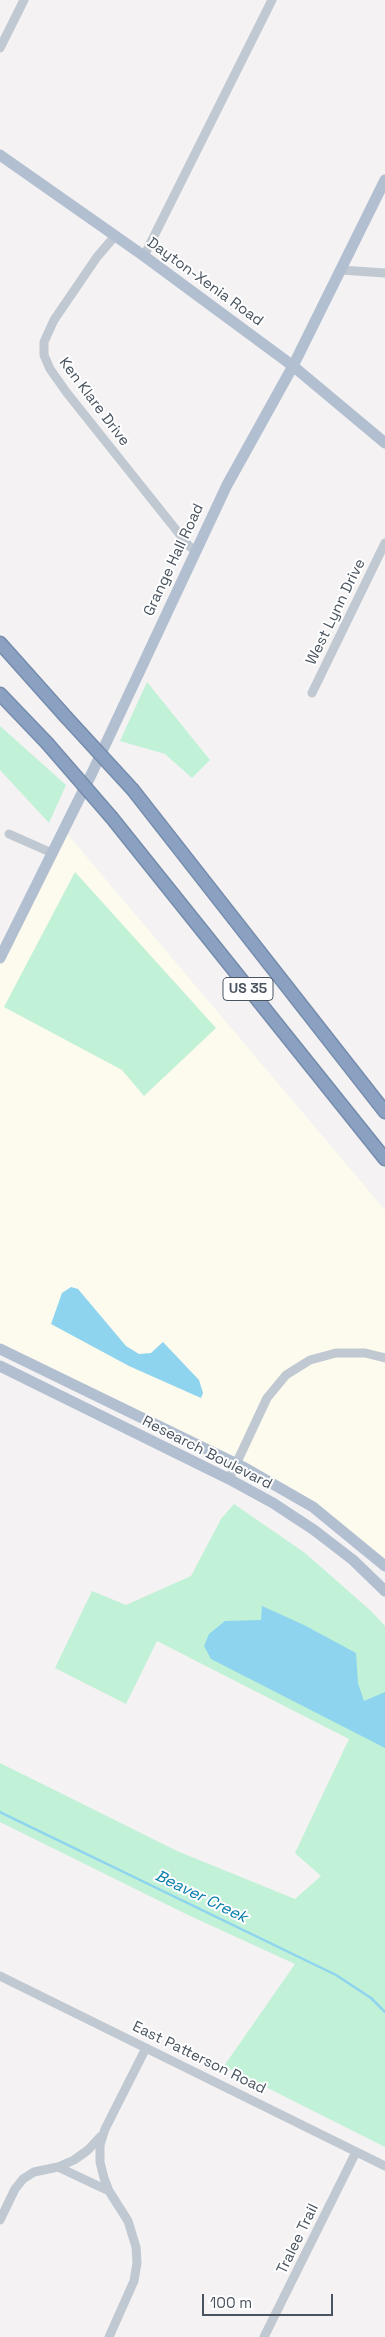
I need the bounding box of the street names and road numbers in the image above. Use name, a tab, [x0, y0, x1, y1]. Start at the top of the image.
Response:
street label: Dayton-Xenia Road	[143, 234, 267, 330]
street label: Ken Klare Drive	[55, 354, 133, 450]
street label: Grange Hall Road	[140, 501, 208, 619]
street label: West Lynn Drive	[303, 556, 369, 668]
road number: US 35	[223, 978, 273, 1001]
street label: Research Boulevard	[139, 1412, 275, 1494]
street label: East Patterson Road	[129, 2018, 269, 2098]
street label: Tralee Trail	[273, 2201, 323, 2277]

